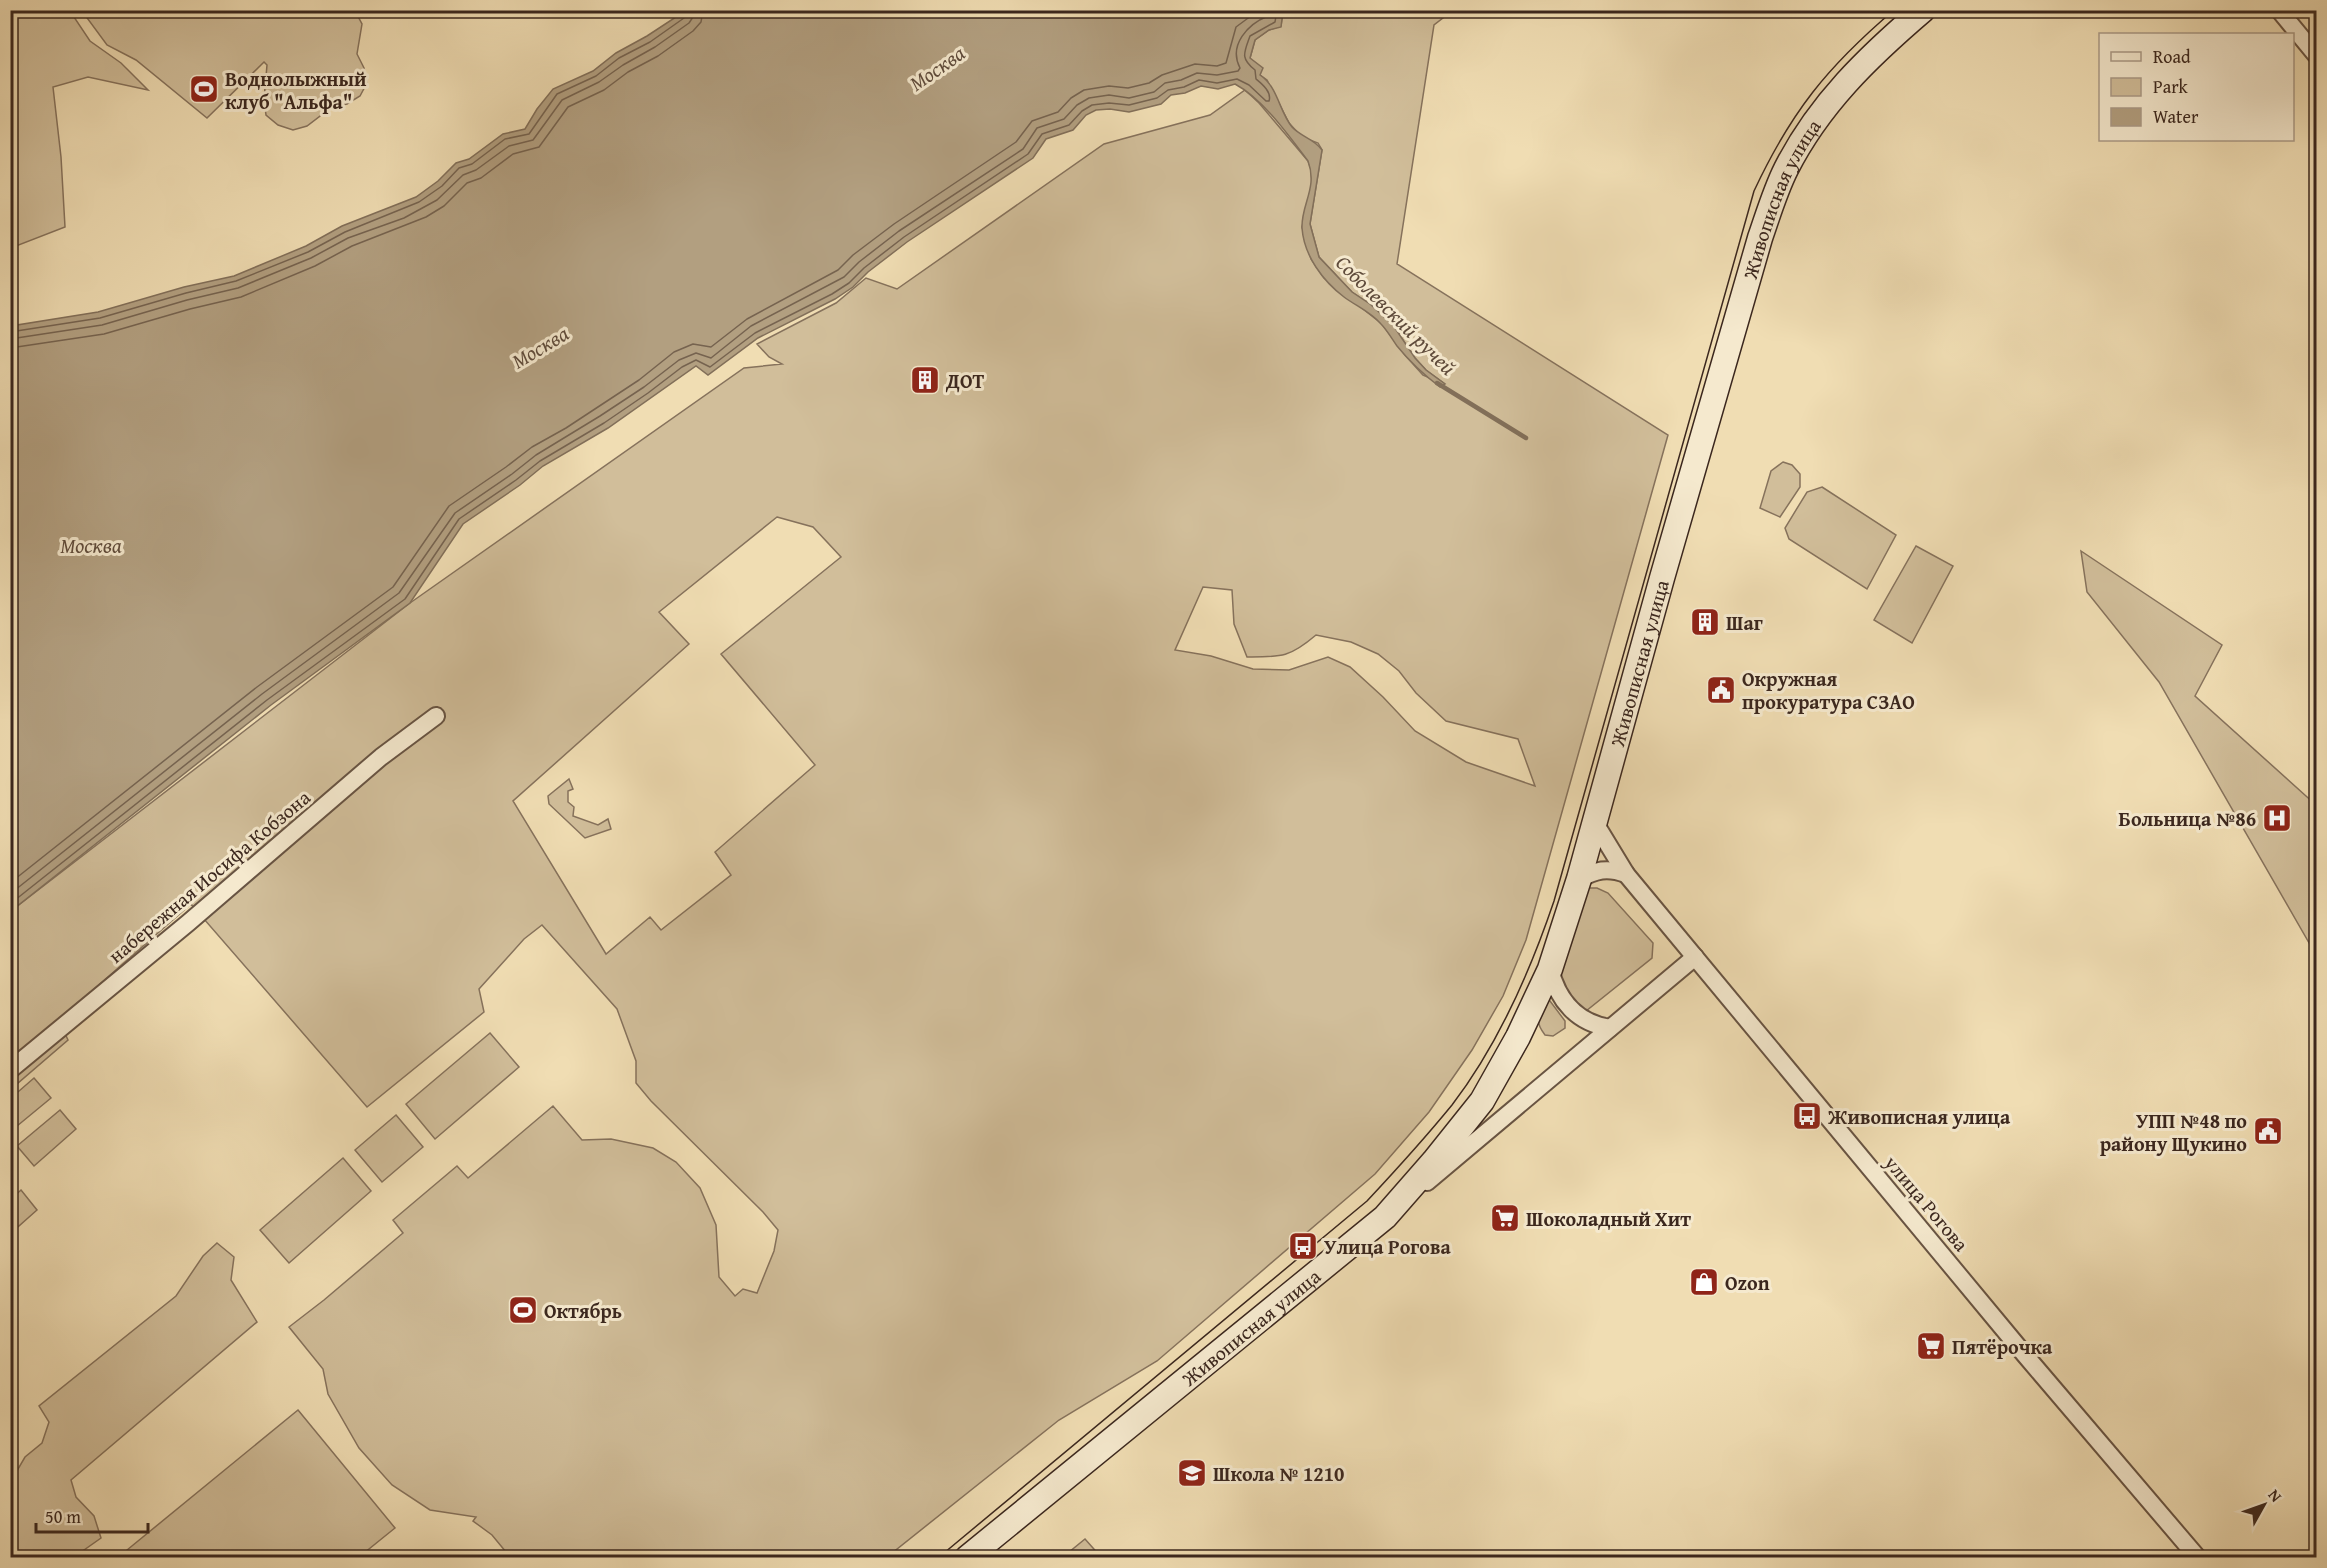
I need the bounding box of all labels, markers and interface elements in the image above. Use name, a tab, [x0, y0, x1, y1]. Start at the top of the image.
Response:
legend	[2099, 33, 2294, 141]
water label: Москва	[903, 37, 971, 98]
text: Road	[2153, 43, 2191, 70]
place label: Воднолыжный клуб "Альфа"	[225, 64, 367, 116]
sports icon: Воднолыжный клуб "Альфа"	[188, 73, 220, 105]
text: Park	[2153, 73, 2189, 100]
text: Water	[2153, 103, 2199, 130]
street label: Живописная улица	[1734, 112, 1827, 283]
water label: Соболевский ручей	[1329, 248, 1463, 382]
water label: Москва	[506, 318, 575, 376]
building icon: ДОТ	[909, 364, 941, 396]
place label: ДОТ	[945, 366, 985, 395]
water label: Москва	[60, 530, 122, 561]
street label: Живописная улица	[1602, 576, 1675, 750]
building icon: Шаг	[1689, 606, 1721, 638]
place label: Шаг	[1726, 608, 1763, 637]
place label: Окружная прокуратура СЗАО	[1742, 664, 1915, 716]
public building icon: Окружная прокуратура СЗАО	[1705, 674, 1737, 706]
street label: набережная Иосифа Кобзона	[102, 782, 317, 969]
hospital icon: Больница №86	[2261, 802, 2293, 834]
place label: Больница №86	[2119, 804, 2256, 833]
bus stop icon: Живописная улица	[1791, 1100, 1823, 1132]
place label: Живописная улица	[1827, 1102, 2011, 1131]
place label: УПП №48 по району Щукино	[2100, 1106, 2247, 1158]
public building icon: УПП №48 по району Щукино	[2252, 1115, 2284, 1147]
street label: улица Рогова	[1878, 1148, 1976, 1258]
supermarket icon: Шоколадный Хит	[1489, 1202, 1521, 1234]
place label: Шоколадный Хит	[1526, 1204, 1691, 1233]
bus stop icon: Улица Рогова	[1287, 1230, 1319, 1262]
place label: Улица Рогова	[1324, 1232, 1451, 1261]
street label: Живописная улица	[1174, 1261, 1327, 1393]
shop icon: Ozon	[1688, 1266, 1720, 1298]
place label: Ozon	[1725, 1268, 1770, 1297]
sports icon: Октябрь	[507, 1294, 539, 1326]
place label: Октябрь	[544, 1296, 622, 1325]
supermarket icon: Пятёрочка	[1915, 1330, 1947, 1362]
place label: Пятёрочка	[1952, 1332, 2053, 1361]
school or university icon: Школа № 1210	[1176, 1457, 1208, 1489]
place label: Школа № 1210	[1213, 1459, 1344, 1488]
north arrow	[2234, 1475, 2294, 1535]
text: N	[2263, 1484, 2288, 1507]
scale bar	[36, 1496, 148, 1534]
text: 50 m	[45, 1503, 81, 1530]

